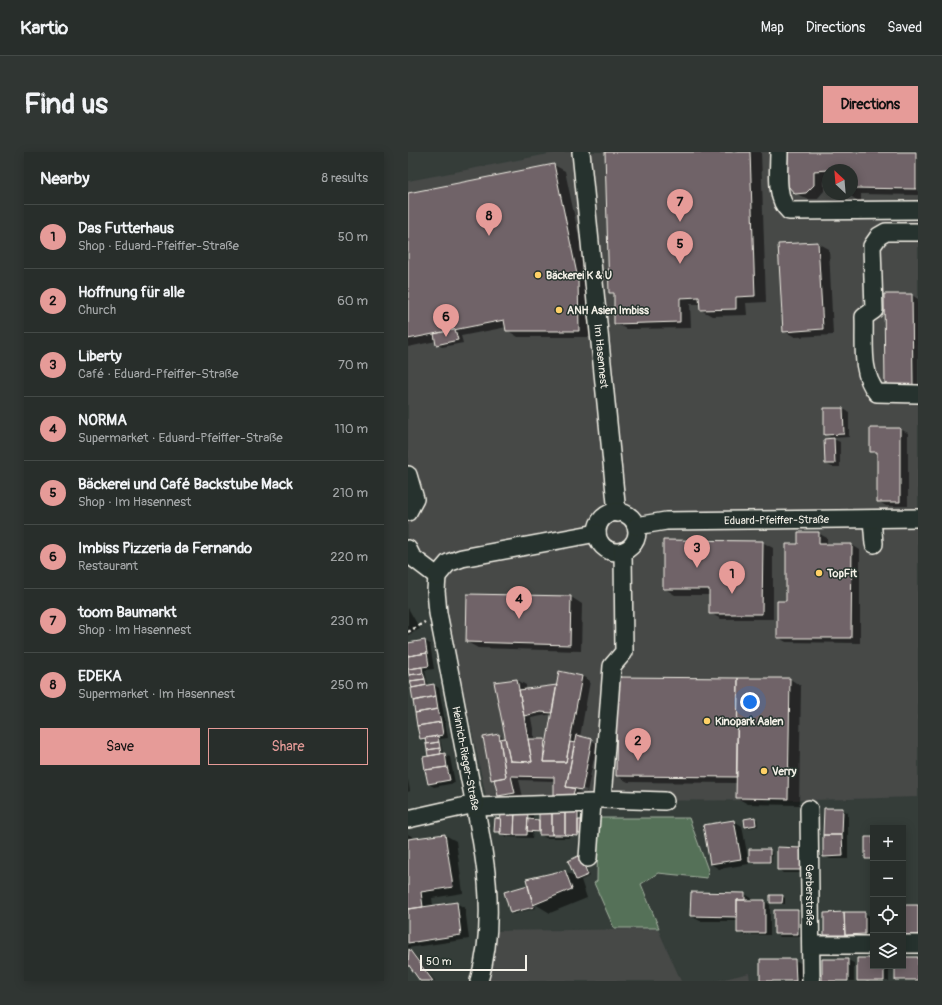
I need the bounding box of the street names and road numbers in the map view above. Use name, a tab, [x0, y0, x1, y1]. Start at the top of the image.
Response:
street label: Im Hasennest	[591, 323, 611, 389]
street label: Eduard-Pfeiffer-Straße	[724, 513, 830, 527]
street label: Heinrich-Rieger-Straße	[449, 705, 482, 812]
street label: Gerberstraße	[803, 864, 816, 926]

